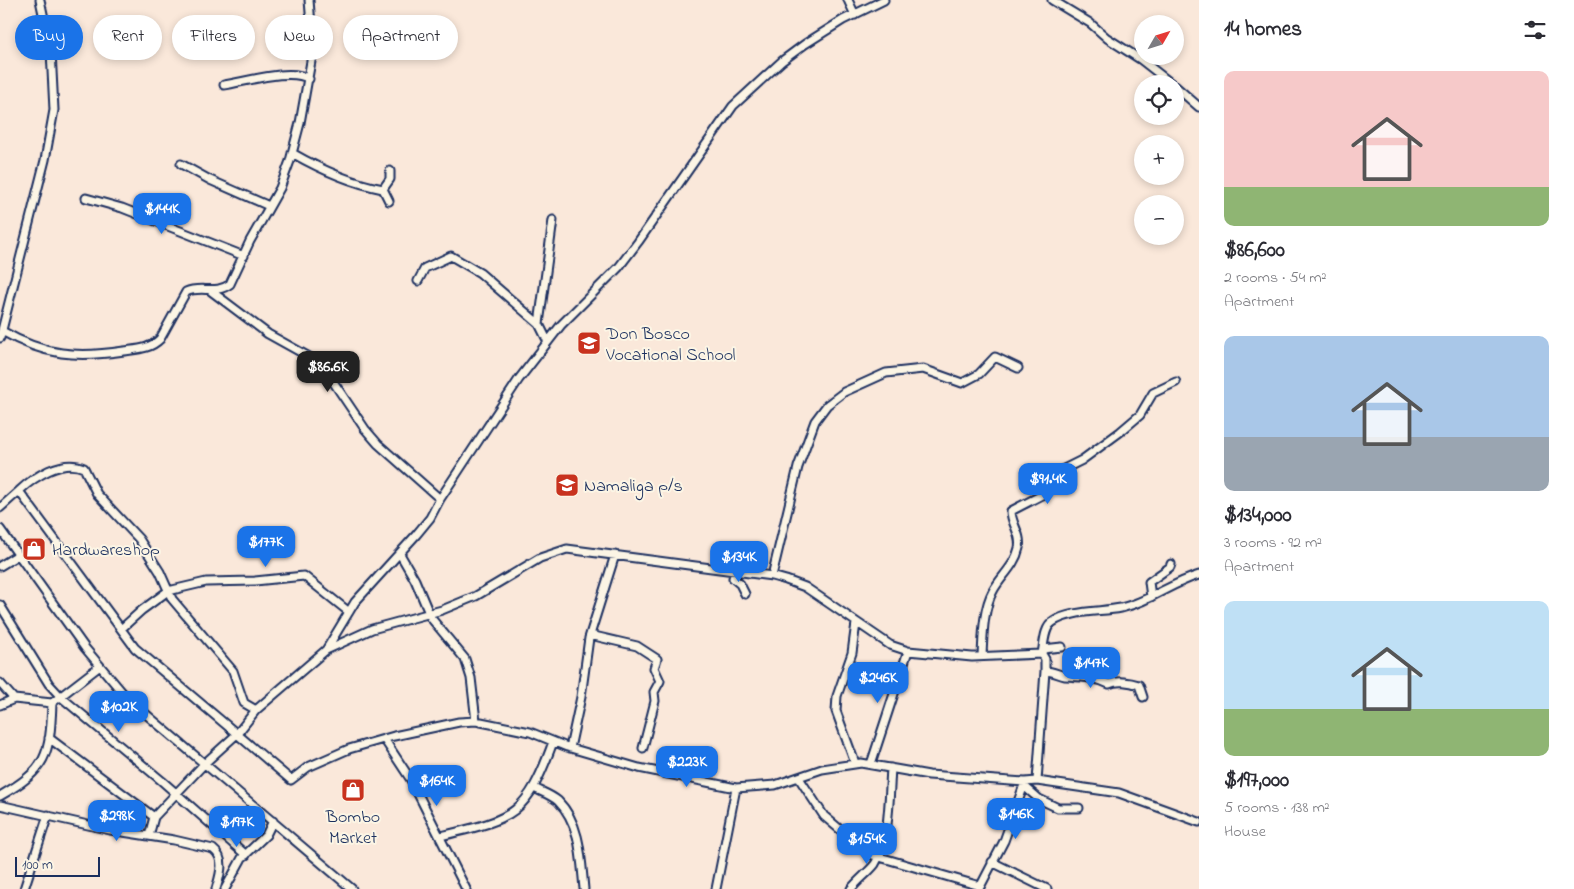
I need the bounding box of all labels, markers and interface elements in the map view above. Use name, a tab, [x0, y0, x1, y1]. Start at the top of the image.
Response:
chip: Buy	[15, 15, 83, 60]
chip: Rent	[93, 15, 162, 60]
chip: Filters	[172, 15, 255, 60]
chip: New	[265, 15, 333, 60]
chip: Apartment	[343, 15, 458, 60]
north arrow	[1134, 15, 1184, 65]
map controls	[1134, 15, 1184, 245]
text: 14 homes	[1224, 15, 1302, 45]
icon: filters	[1521, 16, 1549, 44]
button: locate	[1134, 75, 1184, 125]
icon: home	[1342, 104, 1432, 194]
button: +	[1134, 135, 1184, 185]
pin: $144K	[127, 192, 197, 235]
button: −	[1134, 195, 1184, 245]
text: $144K	[144, 197, 180, 221]
text: $86,600	[1224, 236, 1285, 266]
text: 2 rooms · 54 m²	[1224, 266, 1326, 290]
text: Apartment	[1224, 290, 1294, 314]
place label: Don Bosco Vocational School	[605, 322, 736, 369]
school or university icon: Don Bosco Vocational School	[576, 330, 602, 356]
pin: $86.6K	[287, 350, 369, 393]
text: $86.6K	[308, 355, 348, 379]
icon: home	[1342, 369, 1432, 459]
pin: $91.4K	[1007, 462, 1089, 505]
text: $91.4K	[1029, 467, 1067, 491]
school or university icon: Namaliga p/s	[554, 472, 580, 498]
place label: Namaliga p/s	[584, 474, 683, 501]
text: $134,000	[1224, 501, 1292, 531]
pin: $177K	[231, 526, 301, 568]
text: $177K	[248, 530, 284, 554]
text: 3 rooms · 92 m²	[1224, 531, 1322, 555]
shop icon: Hardwareshop	[21, 536, 47, 562]
place label: Hardwareshop	[52, 538, 160, 564]
pin: $134K	[704, 540, 774, 583]
text: $134K	[721, 545, 757, 569]
text: Apartment	[1224, 555, 1294, 579]
icon: home	[1342, 634, 1432, 724]
pin: $147K	[1056, 646, 1126, 689]
text: $147K	[1073, 651, 1109, 675]
pin: $246K	[843, 662, 913, 704]
text: $246K	[858, 666, 898, 690]
pin: $102K	[84, 690, 154, 733]
text: $102K	[100, 695, 138, 719]
pin: $223K	[652, 746, 722, 788]
text: $223K	[667, 750, 707, 774]
pin: $164K	[402, 764, 472, 807]
text: $197,000	[1224, 766, 1289, 796]
text: $164K	[419, 769, 455, 793]
shop icon: Bombo Market	[340, 777, 366, 803]
text: 5 rooms · 138 m²	[1224, 796, 1330, 820]
pin: $146K	[981, 798, 1051, 840]
pin: $298K	[82, 800, 152, 842]
text: $146K	[998, 802, 1034, 826]
text: $298K	[99, 804, 135, 828]
place label: Bombo Market	[325, 805, 380, 852]
pin: $197K	[202, 806, 272, 848]
text: $197K	[220, 810, 254, 834]
text: House	[1224, 820, 1266, 844]
pin: $154K	[832, 822, 902, 865]
text: $154K	[848, 827, 886, 851]
scale bar	[15, 854, 100, 877]
text: 100 m	[22, 855, 53, 876]

